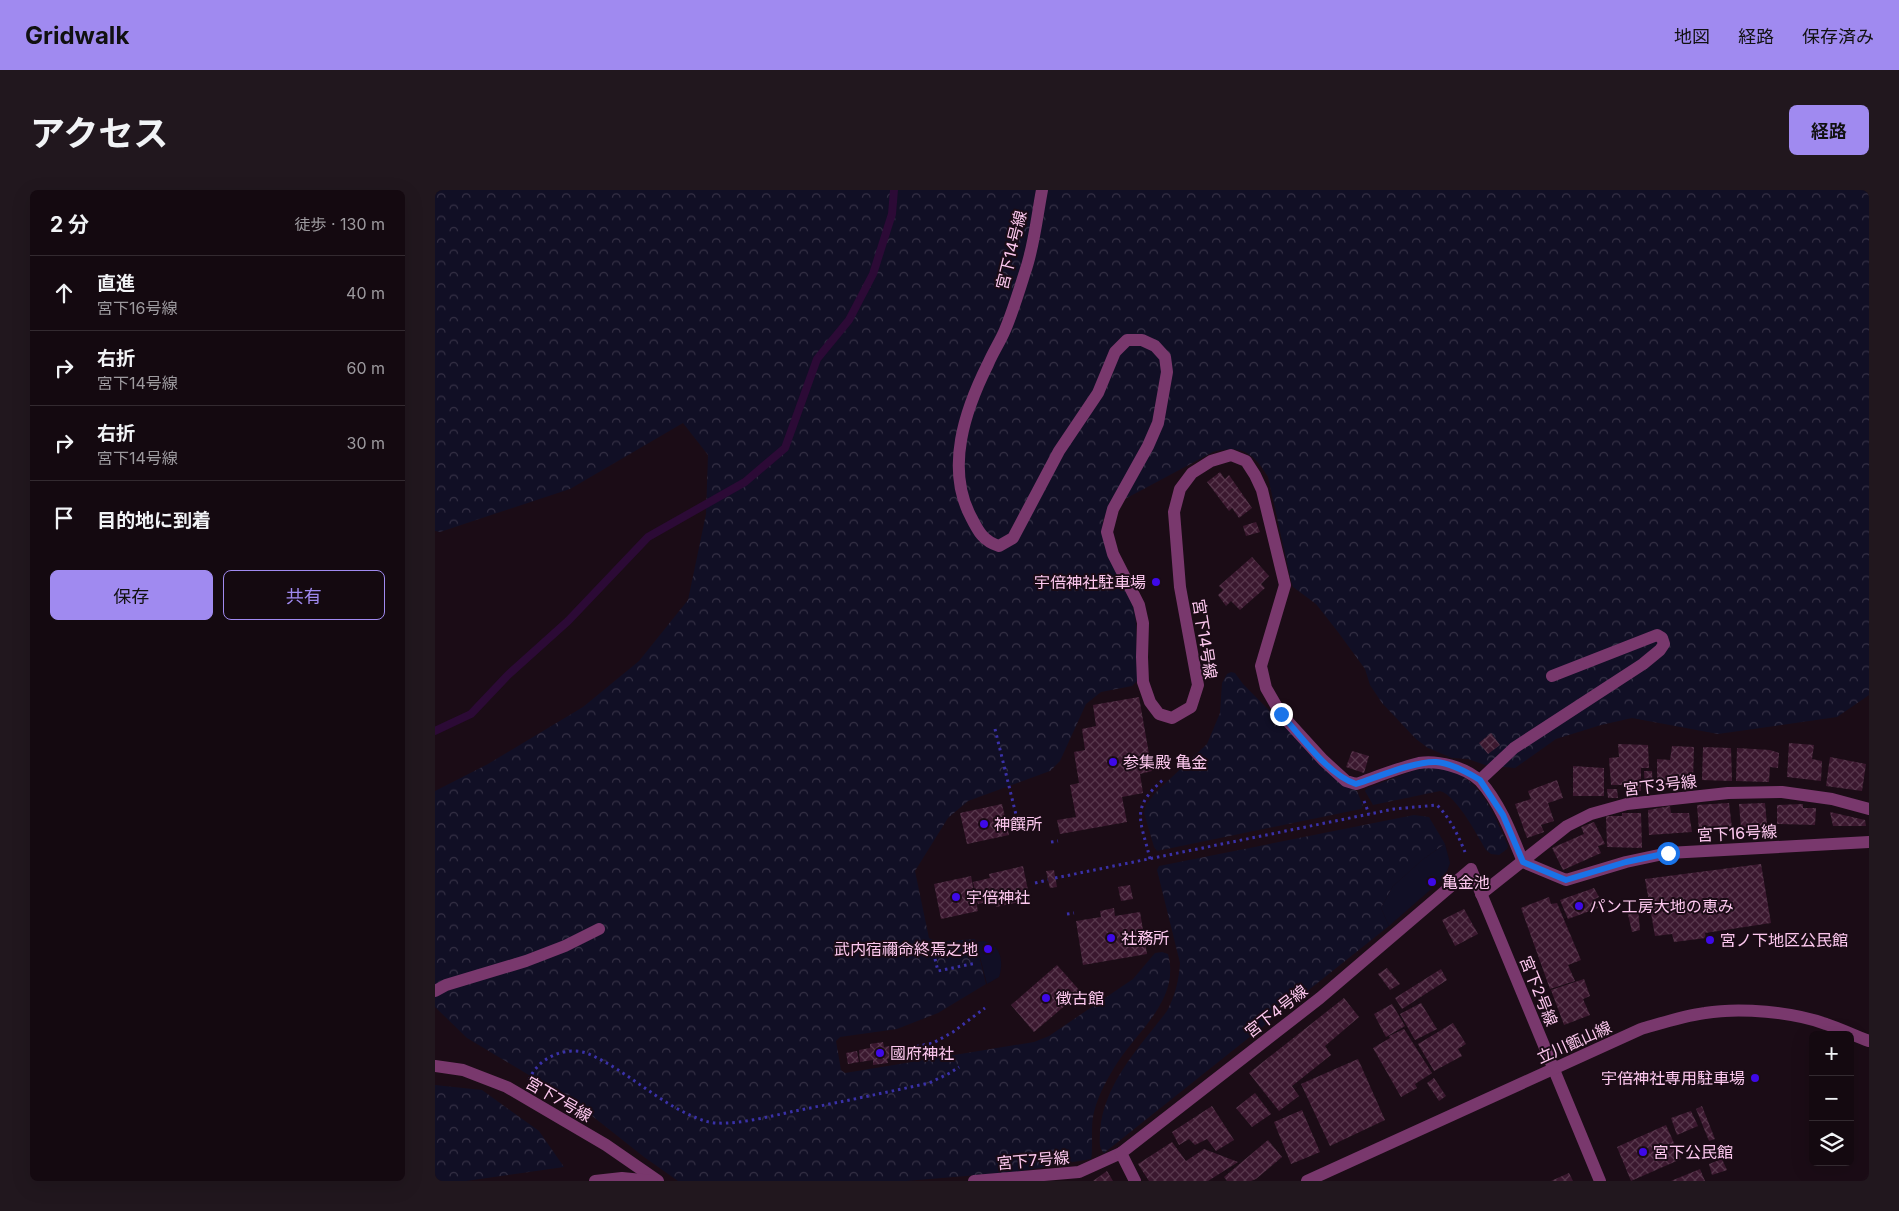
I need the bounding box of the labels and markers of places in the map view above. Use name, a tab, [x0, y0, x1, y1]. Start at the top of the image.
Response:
place label: 宇倍神社駐車場	[1034, 572, 1146, 592]
marker: 宇倍神社駐車場	[1150, 576, 1162, 588]
place label: 参集殿 亀金	[1123, 752, 1208, 772]
marker: 参集殿 亀金	[1107, 756, 1119, 768]
place label: 神饌所	[994, 814, 1042, 834]
marker: 神饌所	[978, 818, 990, 830]
place label: 亀金池	[1442, 872, 1490, 892]
marker: 亀金池	[1426, 876, 1438, 888]
place label: 宇倍神社	[966, 887, 1030, 907]
marker: 宇倍神社	[950, 891, 962, 903]
place label: パン工房大地の恵み	[1589, 896, 1734, 916]
marker: パン工房大地の恵み	[1573, 900, 1585, 912]
place label: 社務所	[1121, 928, 1169, 948]
place label: 宮ノ下地区公民館	[1720, 930, 1848, 950]
marker: 社務所	[1105, 932, 1117, 944]
marker: 宮ノ下地区公民館	[1704, 934, 1716, 946]
place label: 武内宿禰命終焉之地	[834, 939, 978, 959]
marker: 武内宿禰命終焉之地	[982, 943, 994, 955]
place label: 徴古館	[1056, 988, 1104, 1008]
marker: 徴古館	[1040, 992, 1052, 1004]
place label: 國府神社	[890, 1043, 954, 1063]
marker: 國府神社	[874, 1047, 886, 1059]
place label: 宇倍神社専用駐車場	[1601, 1068, 1745, 1088]
marker: 宇倍神社専用駐車場	[1749, 1072, 1761, 1084]
place label: 宮下公民館	[1653, 1142, 1733, 1162]
marker: 宮下公民館	[1637, 1146, 1649, 1158]

